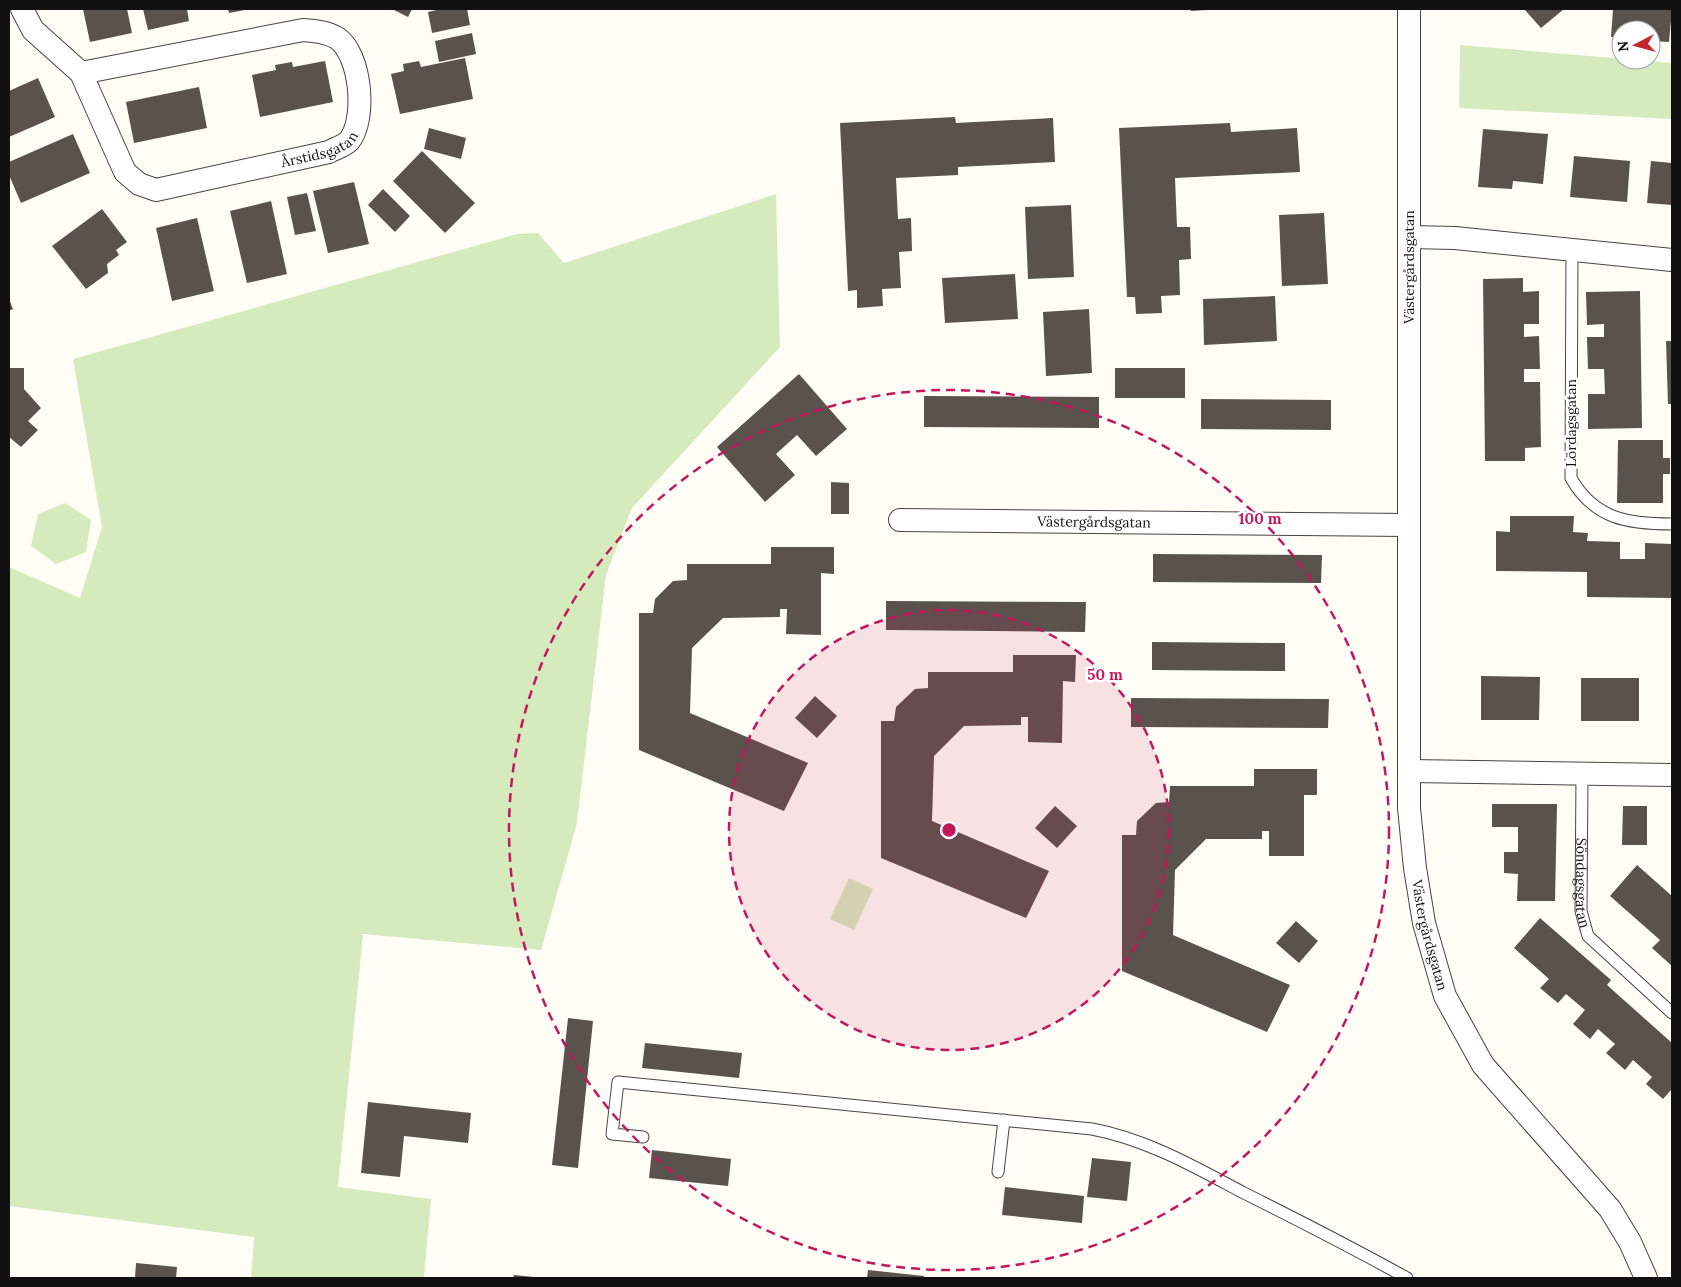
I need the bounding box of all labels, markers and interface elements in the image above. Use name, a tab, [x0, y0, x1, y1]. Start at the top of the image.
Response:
north arrow	[1611, 20, 1661, 70]
text: N	[1614, 40, 1633, 53]
street label: Årstidsgatan	[278, 128, 362, 171]
street label: Västergårdsgatan	[1400, 210, 1418, 325]
street label: Lördagsgatan	[1562, 378, 1580, 467]
text: 100 m	[1239, 509, 1282, 528]
street label: Västergårdsgatan	[1036, 512, 1151, 531]
text: 50 m	[1087, 665, 1123, 684]
centre of rings	[940, 821, 958, 839]
street label: Söndagsgatan	[1572, 838, 1594, 931]
street label: Västergårdsgatan	[1408, 877, 1452, 993]

